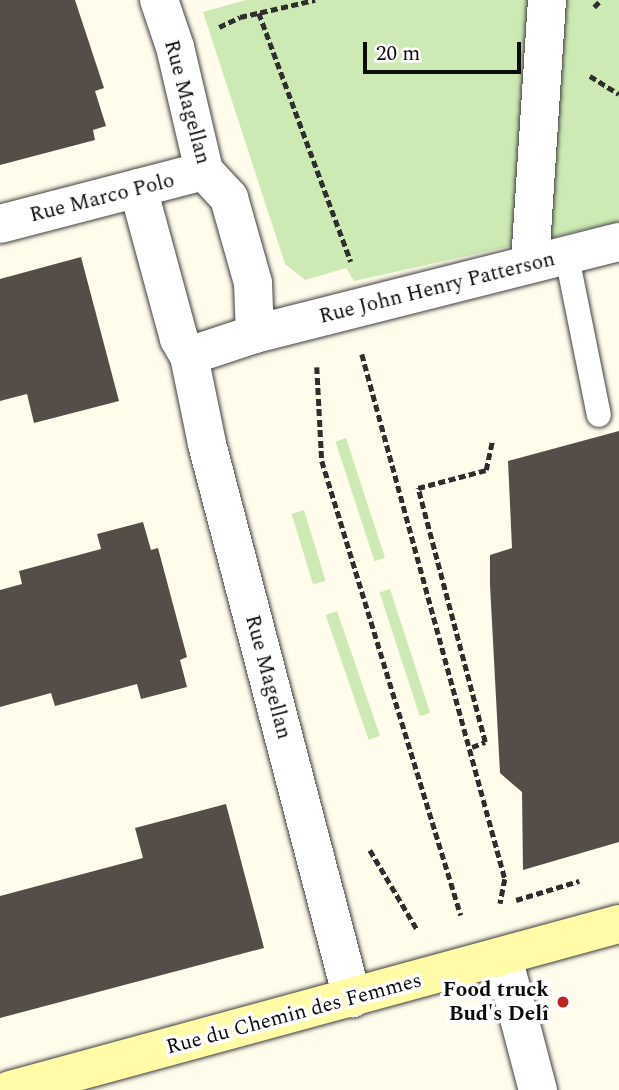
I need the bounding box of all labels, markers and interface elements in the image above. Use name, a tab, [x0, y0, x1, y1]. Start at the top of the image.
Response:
scale bar	[367, 28, 524, 72]
street label: Rue Magellan	[158, 37, 216, 167]
text: 20 m	[376, 38, 420, 70]
street label: Rue Marco Polo	[27, 168, 177, 228]
street label: Rue John Henry Patterson	[316, 246, 558, 330]
street label: Rue Magellan	[239, 612, 297, 742]
street label: Rue du Chemin des Femmes	[163, 968, 425, 1060]
place label: Food truck Bud's Delî	[443, 977, 549, 1027]
marker: Food truck Bud's Delî	[555, 994, 571, 1010]

